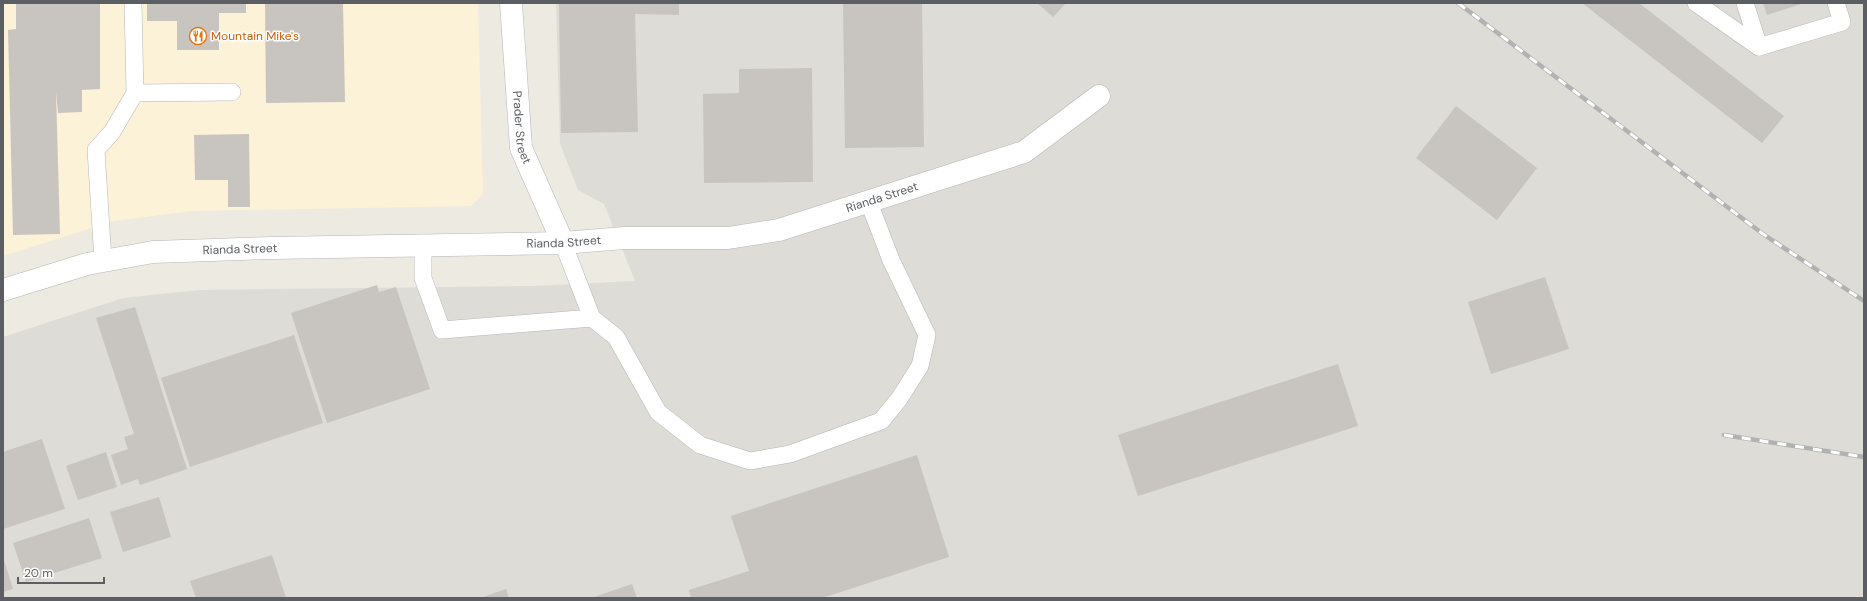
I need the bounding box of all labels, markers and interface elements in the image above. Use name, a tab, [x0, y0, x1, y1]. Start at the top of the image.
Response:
restaurant icon: Mountain Mike's	[188, 26, 208, 46]
place label: Mountain Mike's	[211, 28, 299, 44]
street label: Prader Street	[509, 90, 535, 167]
street label: Rianda Street	[844, 178, 920, 216]
street label: Rianda Street	[526, 232, 602, 252]
street label: Rianda Street	[202, 240, 278, 258]
scale bar	[18, 559, 104, 585]
text: 20 m	[24, 565, 53, 581]

